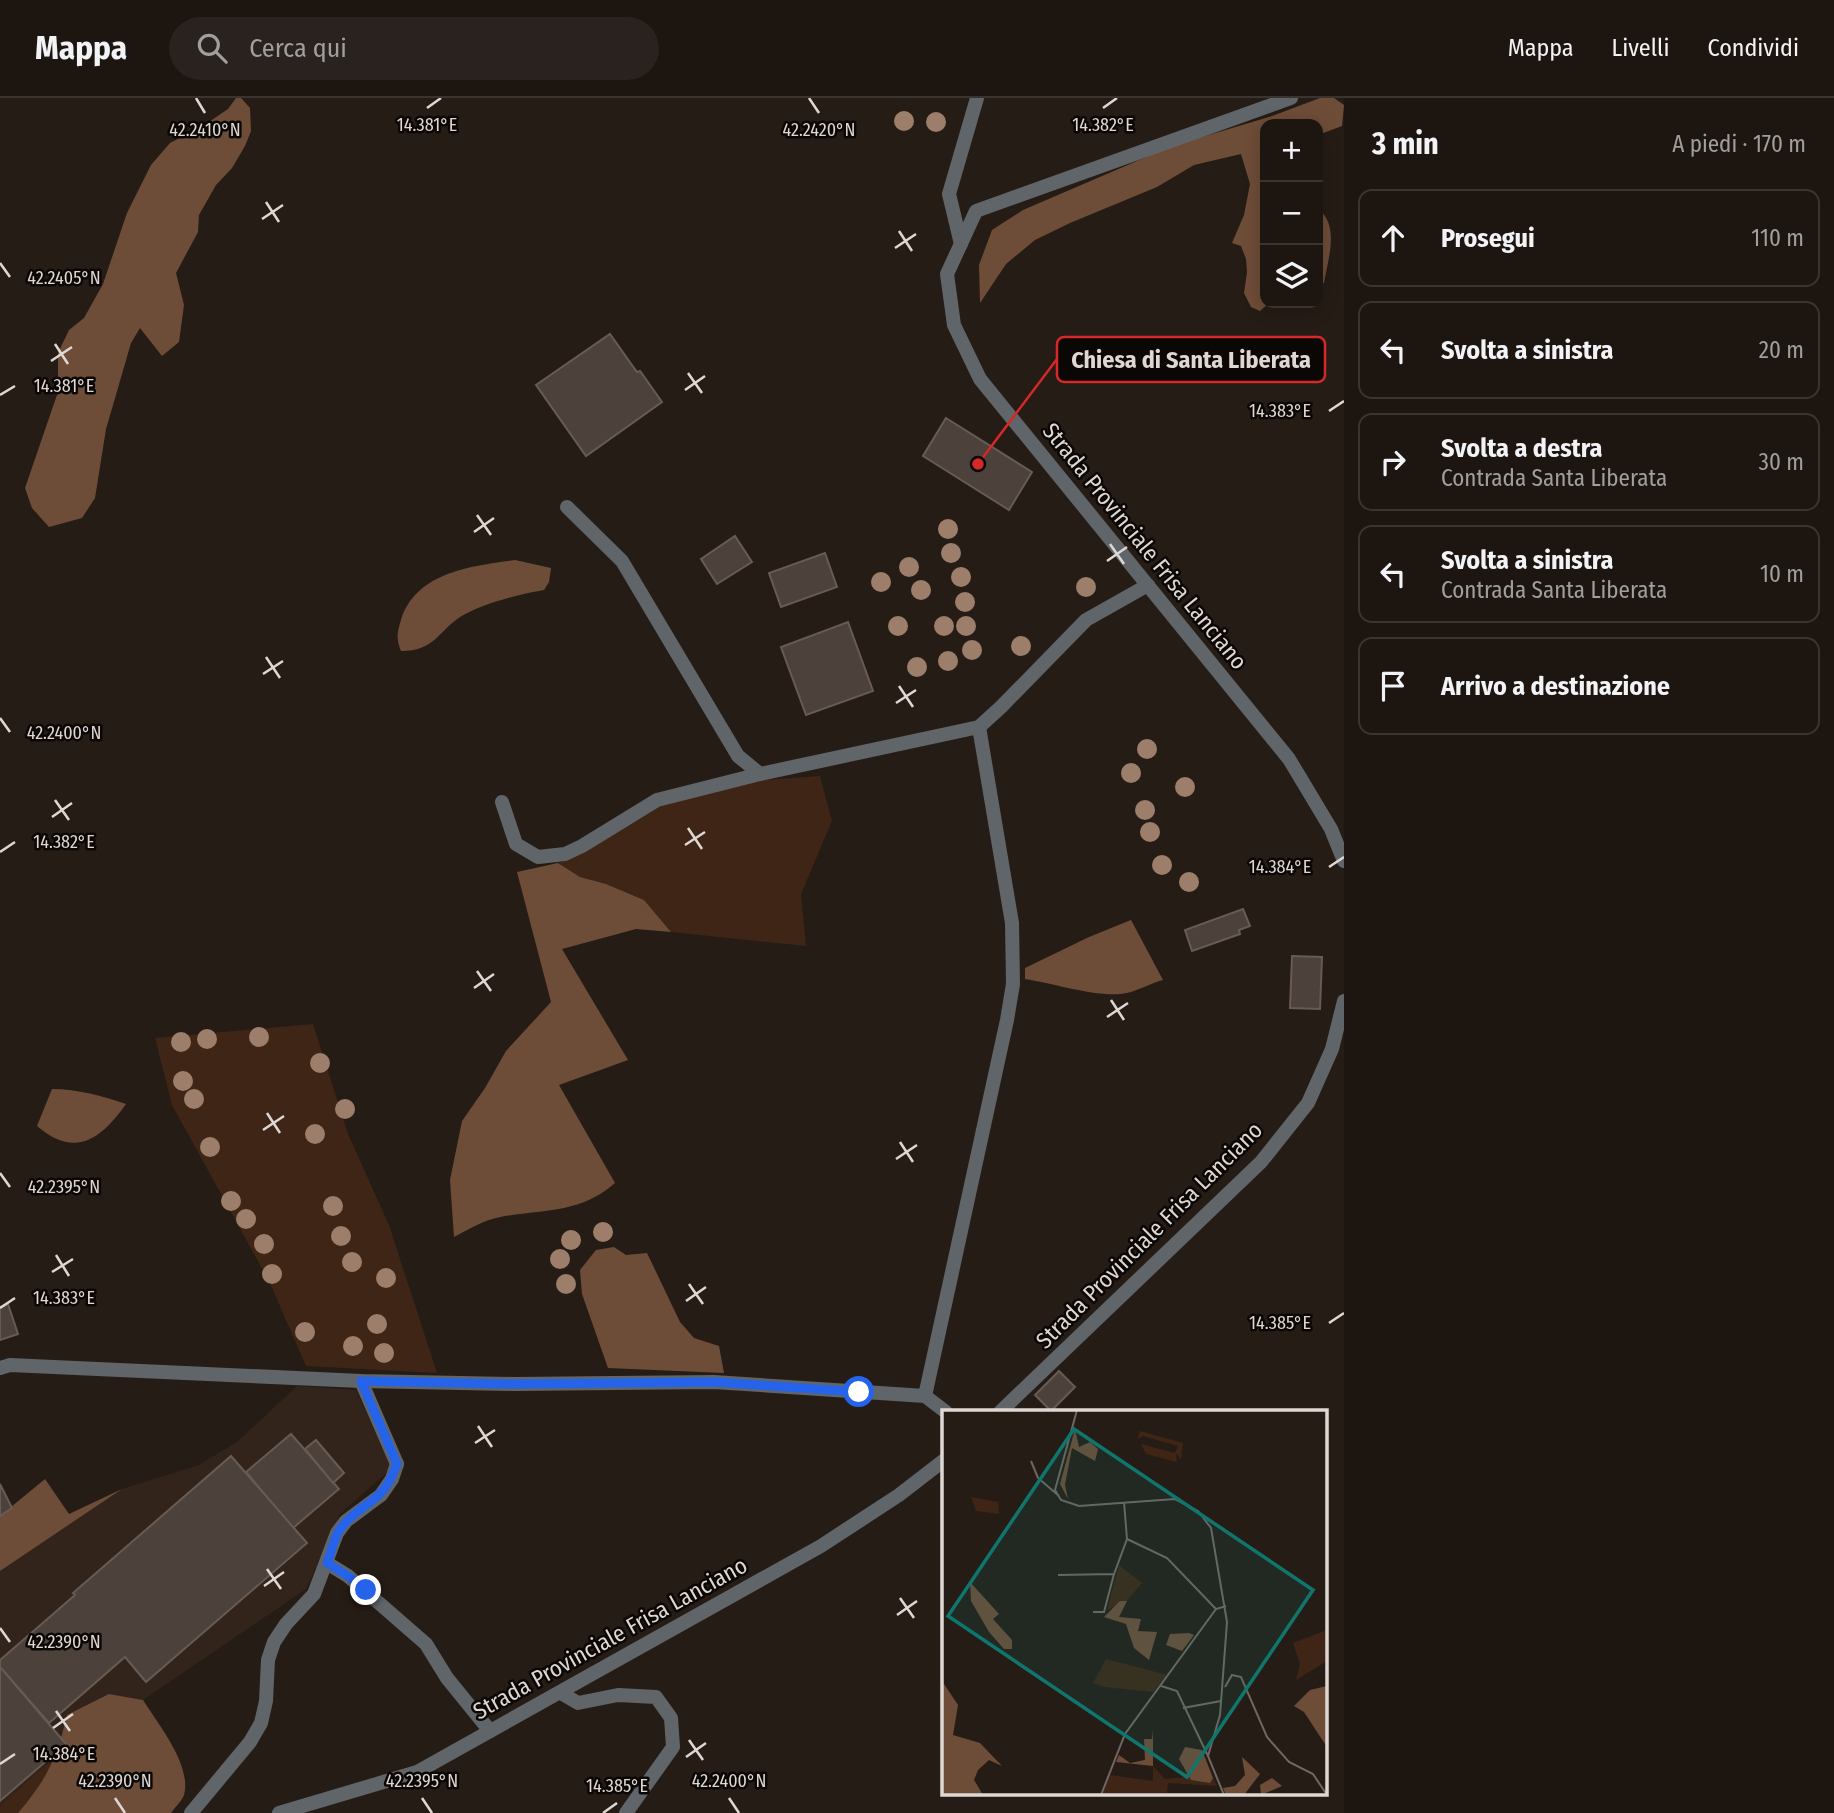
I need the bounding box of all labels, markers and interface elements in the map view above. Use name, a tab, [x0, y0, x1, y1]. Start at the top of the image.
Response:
search box	[169, 17, 659, 80]
text: Mappa	[35, 28, 127, 68]
icon: search	[193, 29, 231, 67]
text: Cerca qui	[249, 33, 347, 64]
text: Mappa	[1508, 34, 1574, 62]
text: Livelli	[1612, 34, 1669, 62]
text: Condividi	[1707, 34, 1799, 62]
text: 14.381°E	[397, 114, 457, 136]
text: 14.382°E	[1072, 114, 1134, 136]
text: 42.2410°N	[169, 119, 241, 141]
text: 42.2420°N	[783, 119, 855, 141]
map controls	[1260, 119, 1323, 308]
button: +	[1260, 119, 1323, 182]
text: 3 min	[1372, 126, 1439, 162]
text: A piedi · 170 m	[1672, 130, 1806, 158]
button: −	[1260, 182, 1323, 245]
icon: ahead	[1374, 219, 1412, 257]
text: Prosegui	[1441, 223, 1535, 254]
text: 110 m	[1751, 224, 1804, 252]
button: layers	[1260, 245, 1323, 308]
text: 42.2405°N	[27, 267, 101, 289]
icon: left	[1374, 331, 1412, 369]
text: Svolta a sinistra	[1441, 335, 1613, 366]
text: 20 m	[1759, 336, 1804, 364]
callout: Chiesa di Santa Liberata	[1057, 337, 1325, 382]
text: Chiesa di Santa Liberata	[1071, 346, 1311, 374]
text: 14.381°E	[34, 375, 94, 397]
text: 14.383°E	[1249, 400, 1311, 422]
street label: Strada Provinciale Frisa Lanciano	[1037, 417, 1253, 675]
text: Svolta a destra	[1441, 433, 1602, 464]
icon: right	[1374, 443, 1412, 481]
text: 30 m	[1759, 448, 1804, 476]
text: Contrada Santa Liberata	[1441, 464, 1667, 492]
text: Svolta a sinistra	[1441, 545, 1613, 576]
icon: left	[1374, 555, 1412, 593]
text: 10 m	[1760, 560, 1804, 588]
text: Contrada Santa Liberata	[1441, 576, 1667, 604]
icon: arrive	[1374, 667, 1412, 705]
text: Arrivo a destinazione	[1441, 671, 1670, 702]
text: 42.2400°N	[27, 722, 101, 744]
text: 14.382°E	[33, 831, 95, 853]
text: 14.384°E	[1249, 856, 1311, 878]
street label: Strada Provinciale Frisa Lanciano	[1030, 1116, 1268, 1354]
text: 42.2395°N	[28, 1176, 100, 1198]
text: 14.383°E	[33, 1287, 95, 1309]
text: 14.385°E	[1249, 1312, 1311, 1334]
route start	[843, 1376, 874, 1407]
inset map	[942, 1410, 1326, 1796]
street label: Strada Provinciale Frisa Lanciano	[468, 1551, 752, 1725]
route end	[350, 1574, 381, 1605]
text: 42.2390°N	[27, 1631, 101, 1653]
text: 14.384°E	[33, 1743, 95, 1765]
text: 42.2390°N	[78, 1770, 152, 1792]
text: 42.2395°N	[386, 1770, 458, 1792]
text: 42.2400°N	[692, 1770, 766, 1792]
text: 14.385°E	[586, 1775, 648, 1797]

